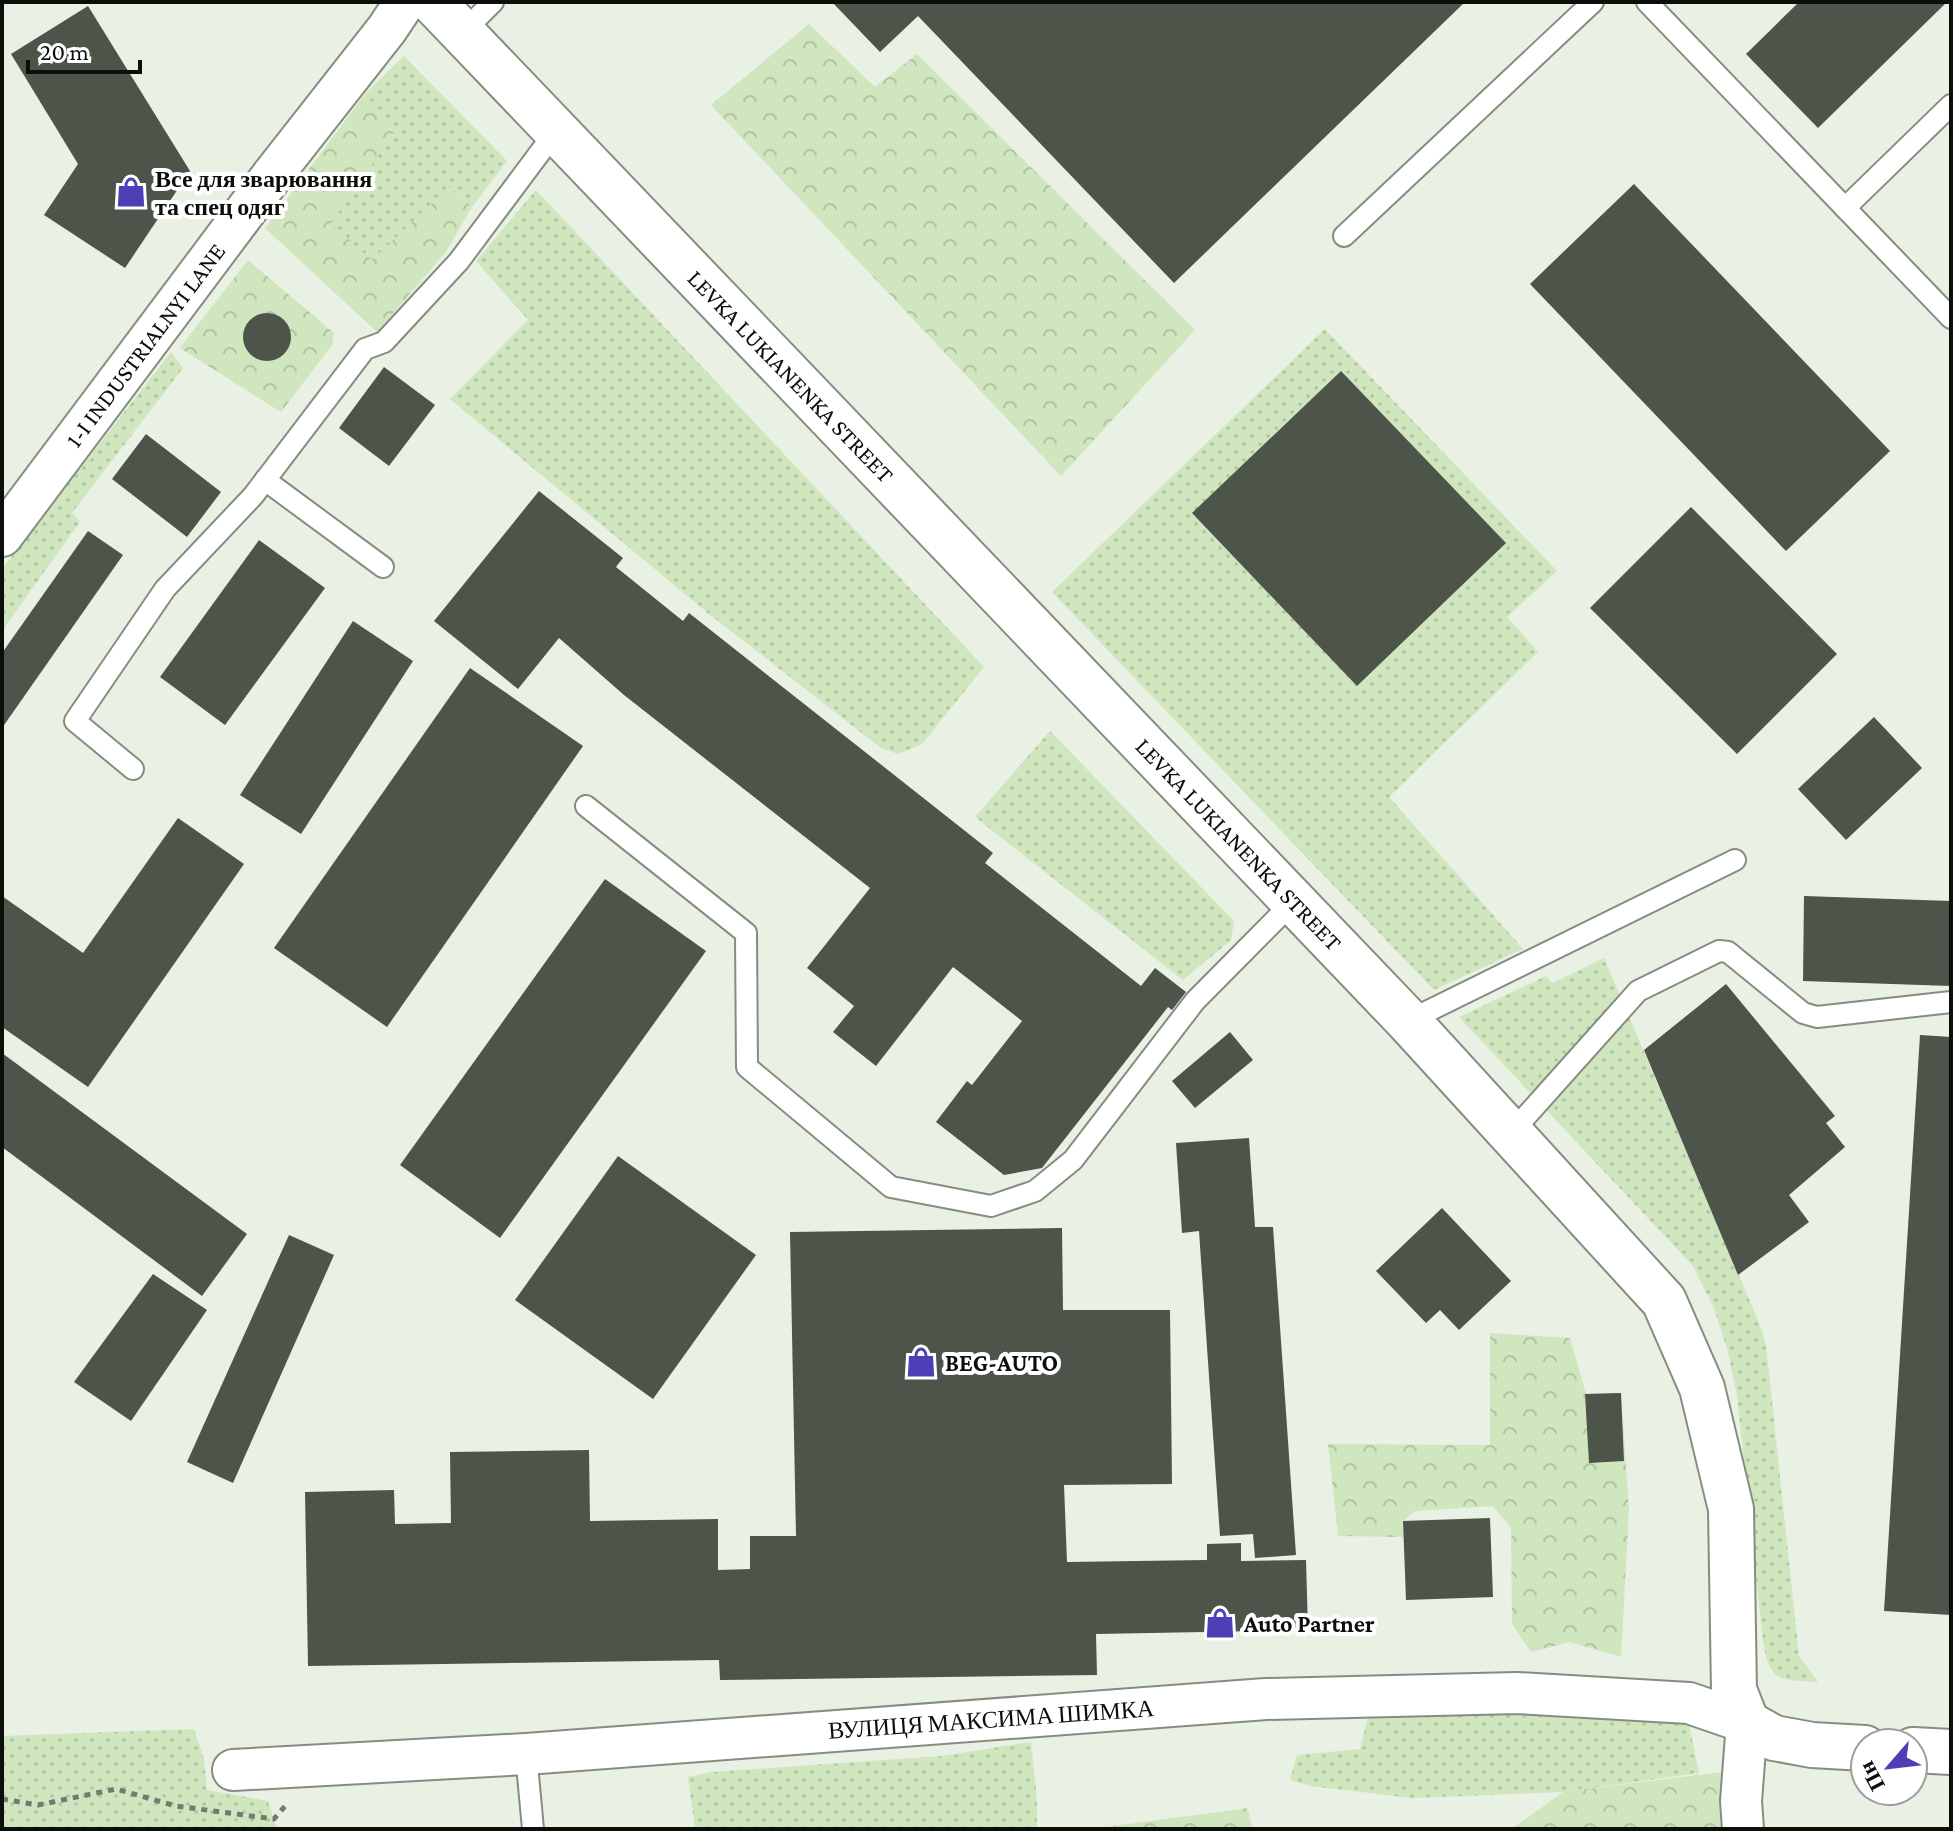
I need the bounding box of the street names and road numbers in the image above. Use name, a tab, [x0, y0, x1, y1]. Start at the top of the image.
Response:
street label: 1-I INDUSTRIALNYI LANE	[60, 238, 230, 452]
street label: LEVKA LUKIANENKA STREET	[682, 264, 900, 488]
street label: LEVKA LUKIANENKA STREET	[1130, 732, 1348, 956]
street label: ВУЛИЦЯ МАКСИМА ШИМКА	[827, 1694, 1156, 1744]

